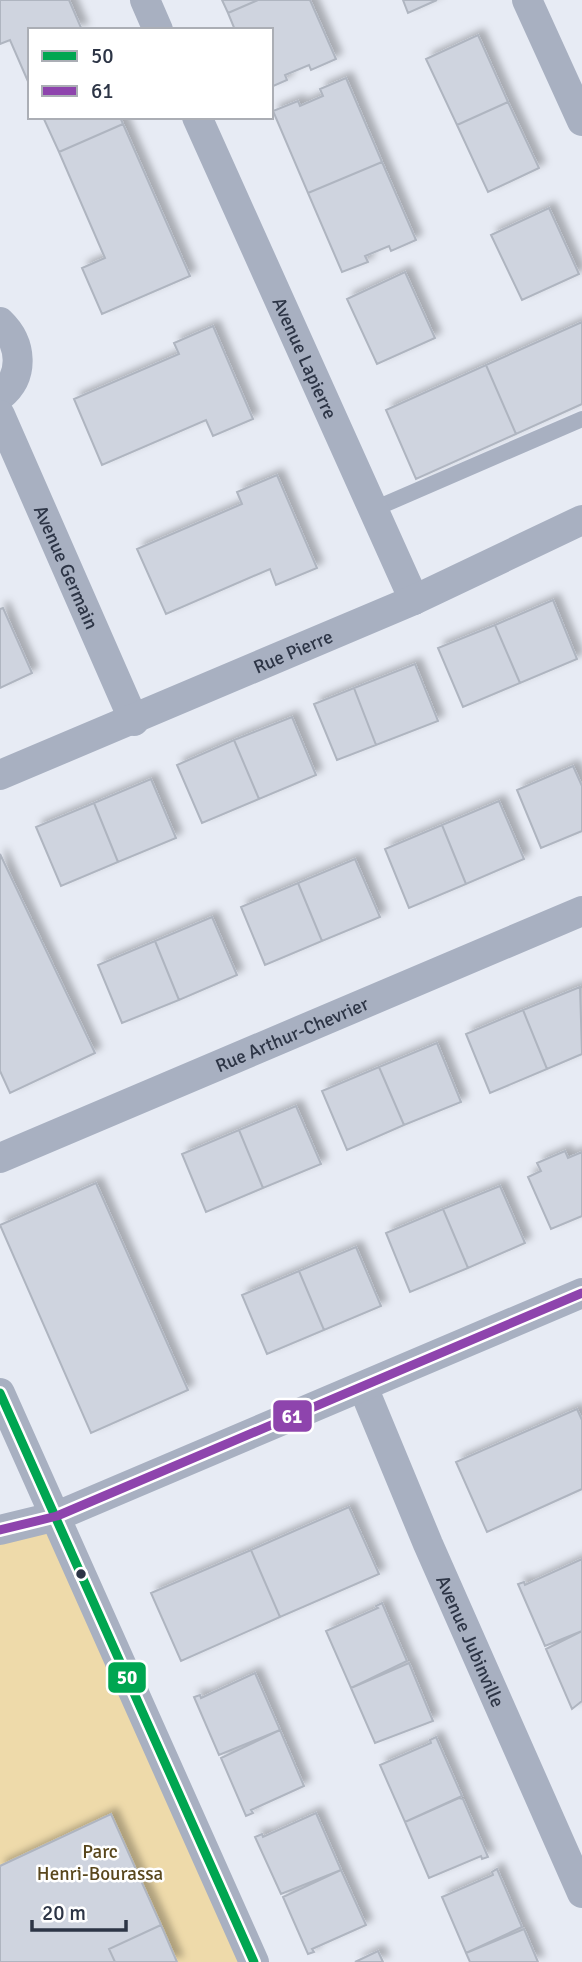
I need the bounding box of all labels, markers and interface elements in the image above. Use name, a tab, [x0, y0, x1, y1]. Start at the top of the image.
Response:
legend	[28, 28, 273, 119]
text: 50	[91, 43, 114, 69]
text: 61	[91, 78, 114, 104]
street label: Avenue Lapierre	[266, 294, 342, 423]
street label: Avenue Germain	[28, 502, 103, 633]
street label: Rue Pierre	[250, 625, 337, 679]
street label: Rue Arthur-Chevrier	[212, 992, 372, 1078]
line badge: 61	[272, 1399, 313, 1433]
text: 61	[282, 1405, 302, 1429]
unlabelled marker	[74, 1567, 88, 1581]
street label: Avenue Jubinville	[430, 1572, 509, 1711]
line badge: 50	[107, 1661, 147, 1694]
text: 50	[117, 1666, 137, 1690]
park label: Parc Henri-Bourassa	[37, 1840, 163, 1886]
scale bar	[32, 1888, 126, 1932]
text: 20 m	[42, 1900, 86, 1926]

